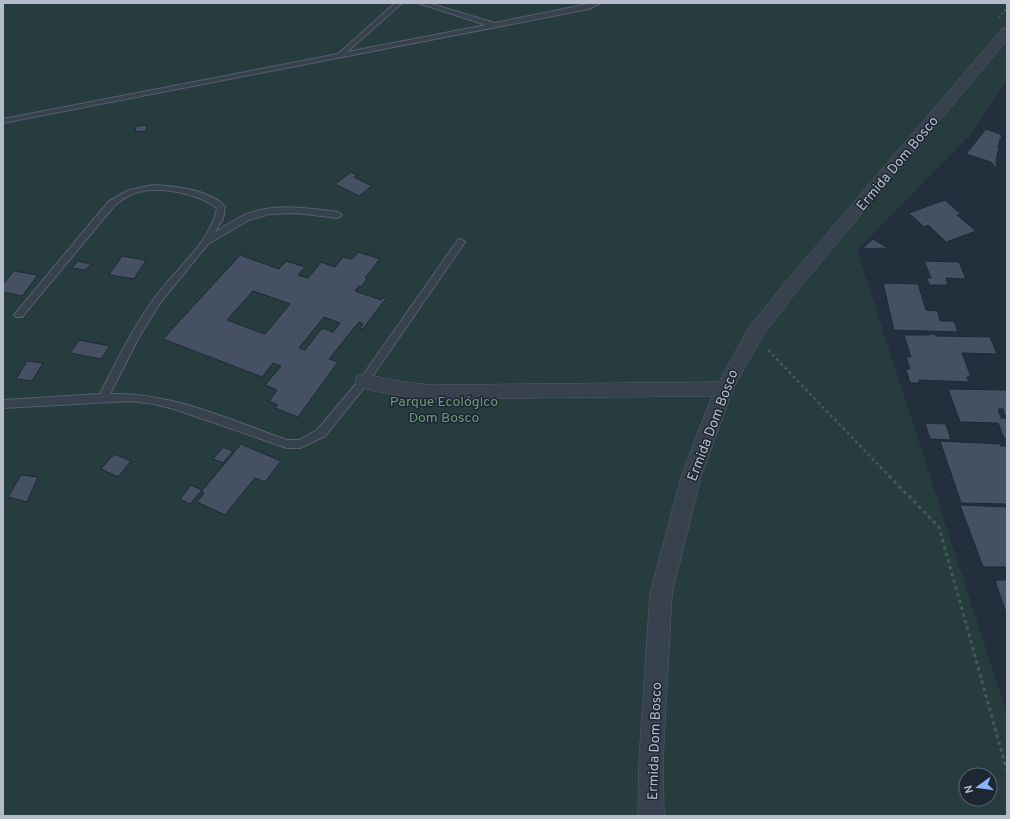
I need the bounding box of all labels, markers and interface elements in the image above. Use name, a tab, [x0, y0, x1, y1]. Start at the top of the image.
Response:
street label: Ermida Dom Bosco	[854, 113, 943, 215]
street label: Ermida Dom Bosco	[684, 367, 743, 484]
park label: Parque Ecológico Dom Bosco	[390, 394, 498, 427]
street label: Ermida Dom Bosco	[645, 681, 666, 800]
north arrow	[958, 767, 998, 807]
text: N	[962, 784, 977, 795]

